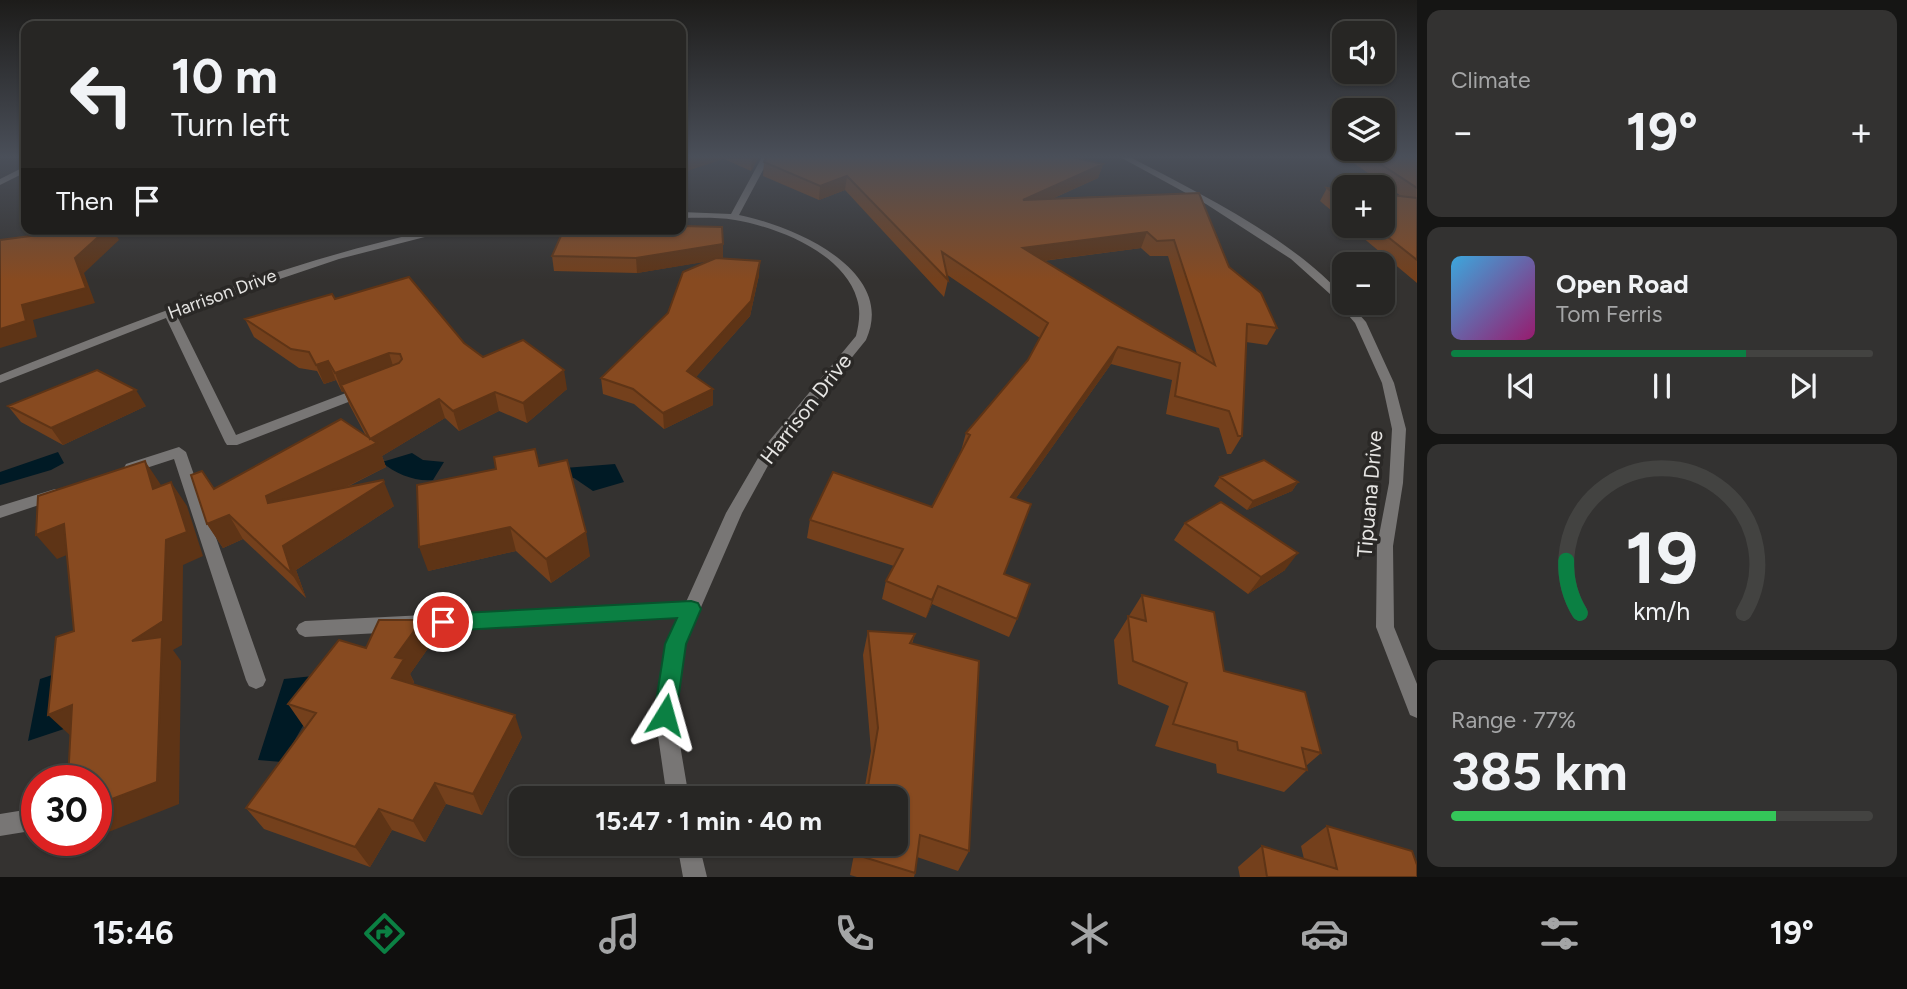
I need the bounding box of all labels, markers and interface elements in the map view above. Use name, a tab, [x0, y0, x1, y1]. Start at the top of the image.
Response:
map controls	[1332, 21, 1395, 315]
button: sound	[1332, 21, 1395, 84]
text: 10 m	[171, 46, 278, 105]
icon: left	[56, 49, 147, 140]
text: Climate	[1451, 66, 1530, 94]
button: layers	[1332, 98, 1395, 161]
text: 19°	[1626, 101, 1698, 163]
text: Turn left	[171, 106, 290, 144]
text: −	[1451, 109, 1475, 155]
text: +	[1849, 109, 1873, 155]
button: +	[1332, 175, 1395, 238]
icon: arrive	[128, 182, 166, 220]
text: Then	[56, 185, 114, 217]
button: −	[1332, 252, 1395, 315]
street label: Harrison Drive	[165, 264, 279, 324]
text: Open Road	[1556, 268, 1689, 300]
text: Tom Ferris	[1556, 300, 1662, 328]
street label: Harrison Drive	[755, 349, 856, 469]
icon: previous	[1502, 367, 1540, 405]
icon: pause	[1643, 367, 1681, 405]
icon: next	[1784, 367, 1822, 405]
street label: Tipuana Drive	[1351, 429, 1388, 559]
text: 19	[1626, 514, 1698, 601]
pin	[413, 592, 473, 652]
text: km/h	[1633, 596, 1691, 626]
icon: arrive	[424, 603, 462, 641]
position arrow	[628, 678, 702, 752]
text: Range · 77%	[1451, 706, 1576, 734]
text: 385 km	[1451, 741, 1628, 803]
speed limit sign: 30	[21, 765, 112, 856]
text: 15:47 · 1 min · 40 m	[595, 805, 822, 837]
icon: directions	[360, 909, 409, 958]
icon: music	[595, 909, 644, 958]
icon: phone	[830, 909, 879, 958]
icon: climate	[1065, 909, 1114, 958]
icon: car	[1300, 909, 1349, 958]
icon: filters	[1535, 909, 1584, 958]
text: 15:46	[93, 914, 174, 952]
text: 19°	[1770, 914, 1814, 952]

